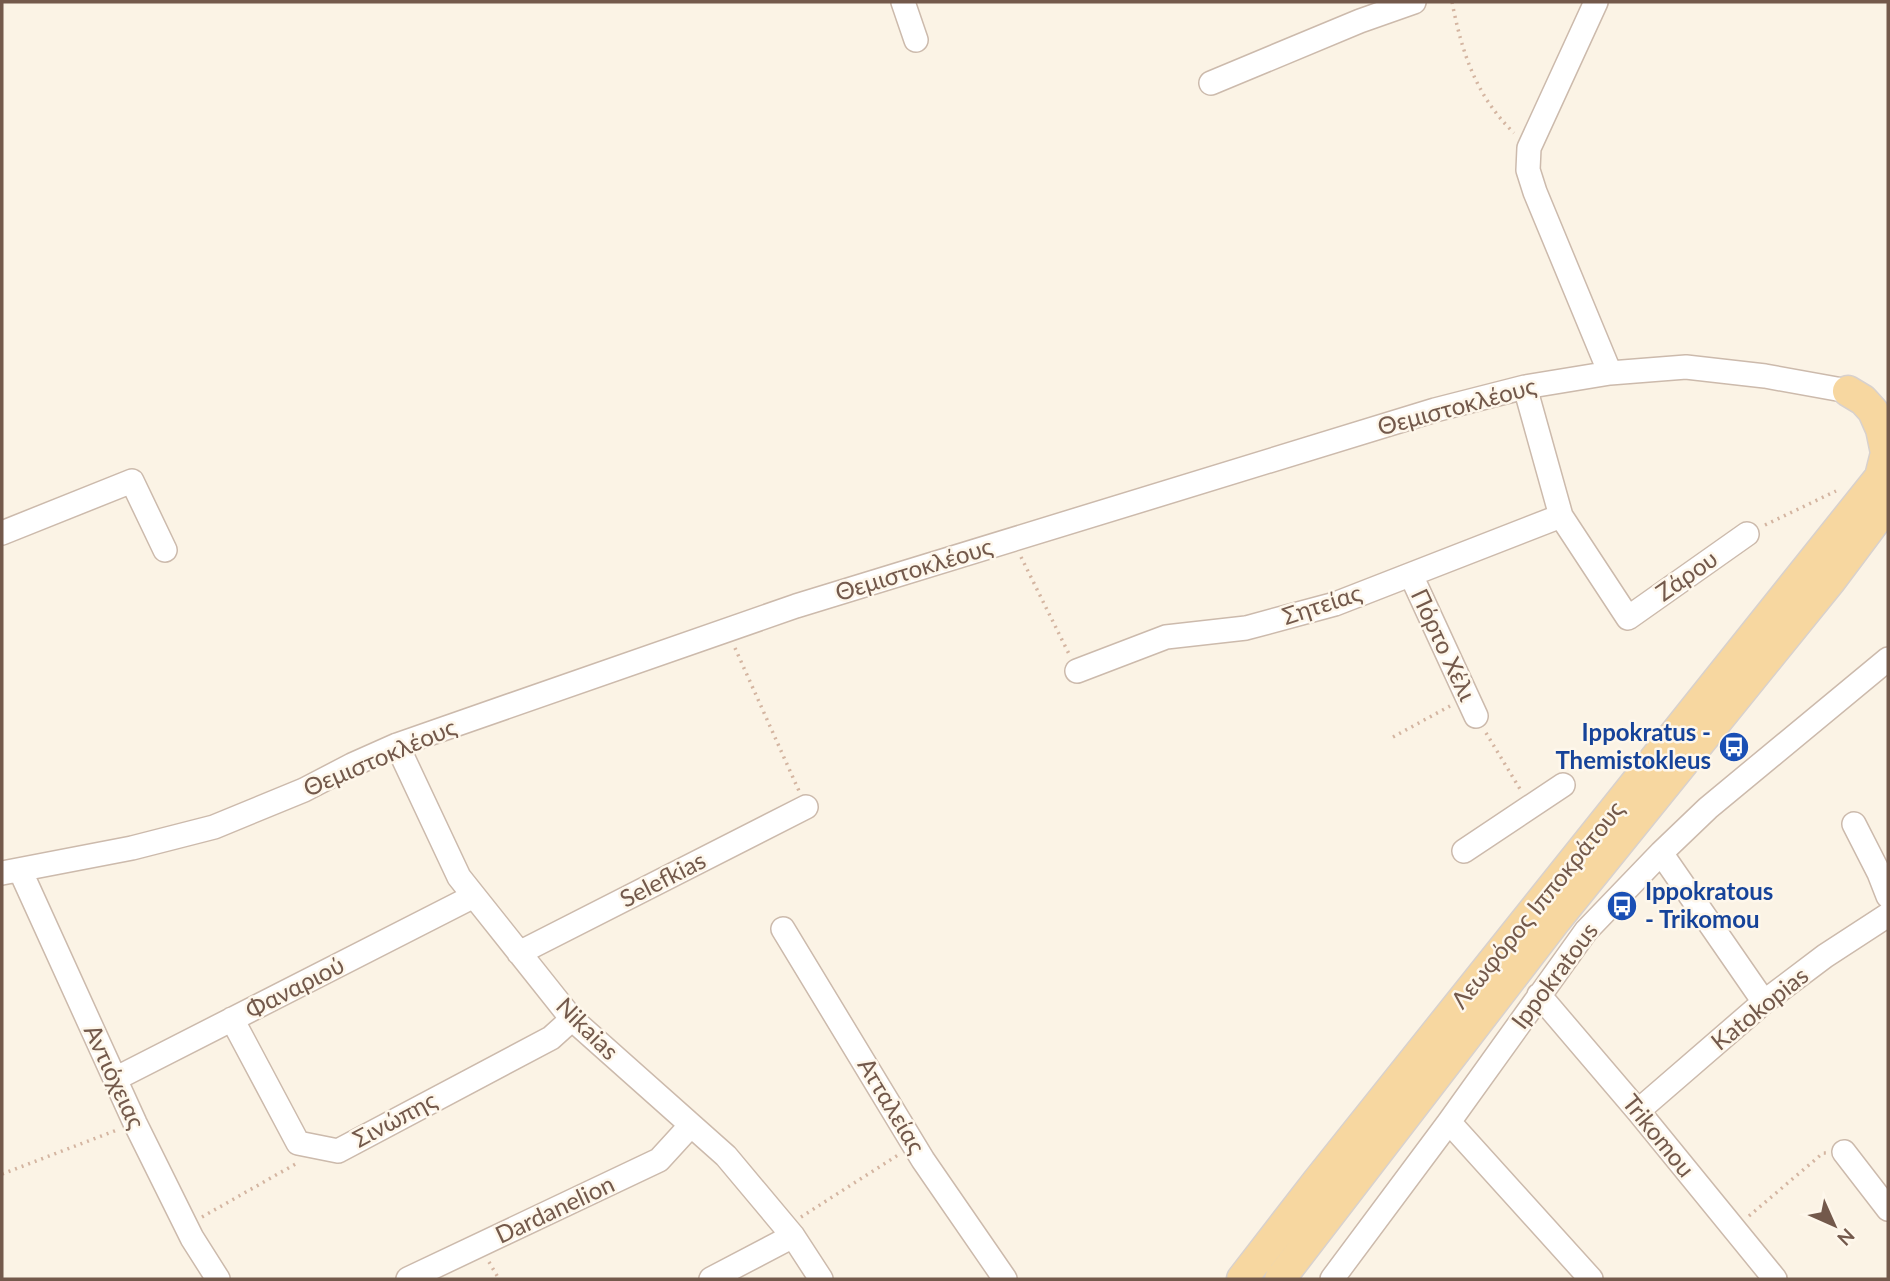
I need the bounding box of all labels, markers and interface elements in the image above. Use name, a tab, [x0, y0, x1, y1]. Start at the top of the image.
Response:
street label: Θεμιστοκλέους	[1374, 370, 1539, 441]
street label: Θεμιστοκλέους	[831, 531, 996, 606]
street label: Ζάρου	[1650, 543, 1723, 606]
street label: Σητείας	[1278, 577, 1365, 630]
street label: Πόρτο Χέλι	[1406, 584, 1483, 706]
street label: Θεμιστοκλέους	[299, 711, 460, 802]
place label: Ippokratus - Themistokleus	[1555, 717, 1711, 774]
bus stop icon: Ippokratus - Themistokleus	[1717, 730, 1751, 764]
street label: Λεωφόρος Ιπποκράτους	[1444, 794, 1629, 1014]
street label: Selefkias	[614, 845, 710, 913]
place label: Ippokratous - Trikomou	[1645, 876, 1773, 933]
bus stop icon: Ippokratous - Trikomou	[1605, 889, 1639, 923]
street label: Ippokratous	[1504, 916, 1603, 1034]
street label: Φαναριού	[240, 949, 349, 1024]
street label: Katokopias	[1705, 960, 1813, 1056]
street label: Nikaias	[551, 991, 625, 1065]
street label: Αντιόχειας	[79, 1020, 152, 1133]
street label: Ατταλείας	[852, 1052, 932, 1158]
street label: Σινώπης	[348, 1085, 441, 1153]
street label: Trikomou	[1617, 1088, 1701, 1182]
street label: Dardanelion	[490, 1168, 618, 1249]
north arrow	[1799, 1190, 1869, 1260]
text: N	[1833, 1224, 1860, 1251]

